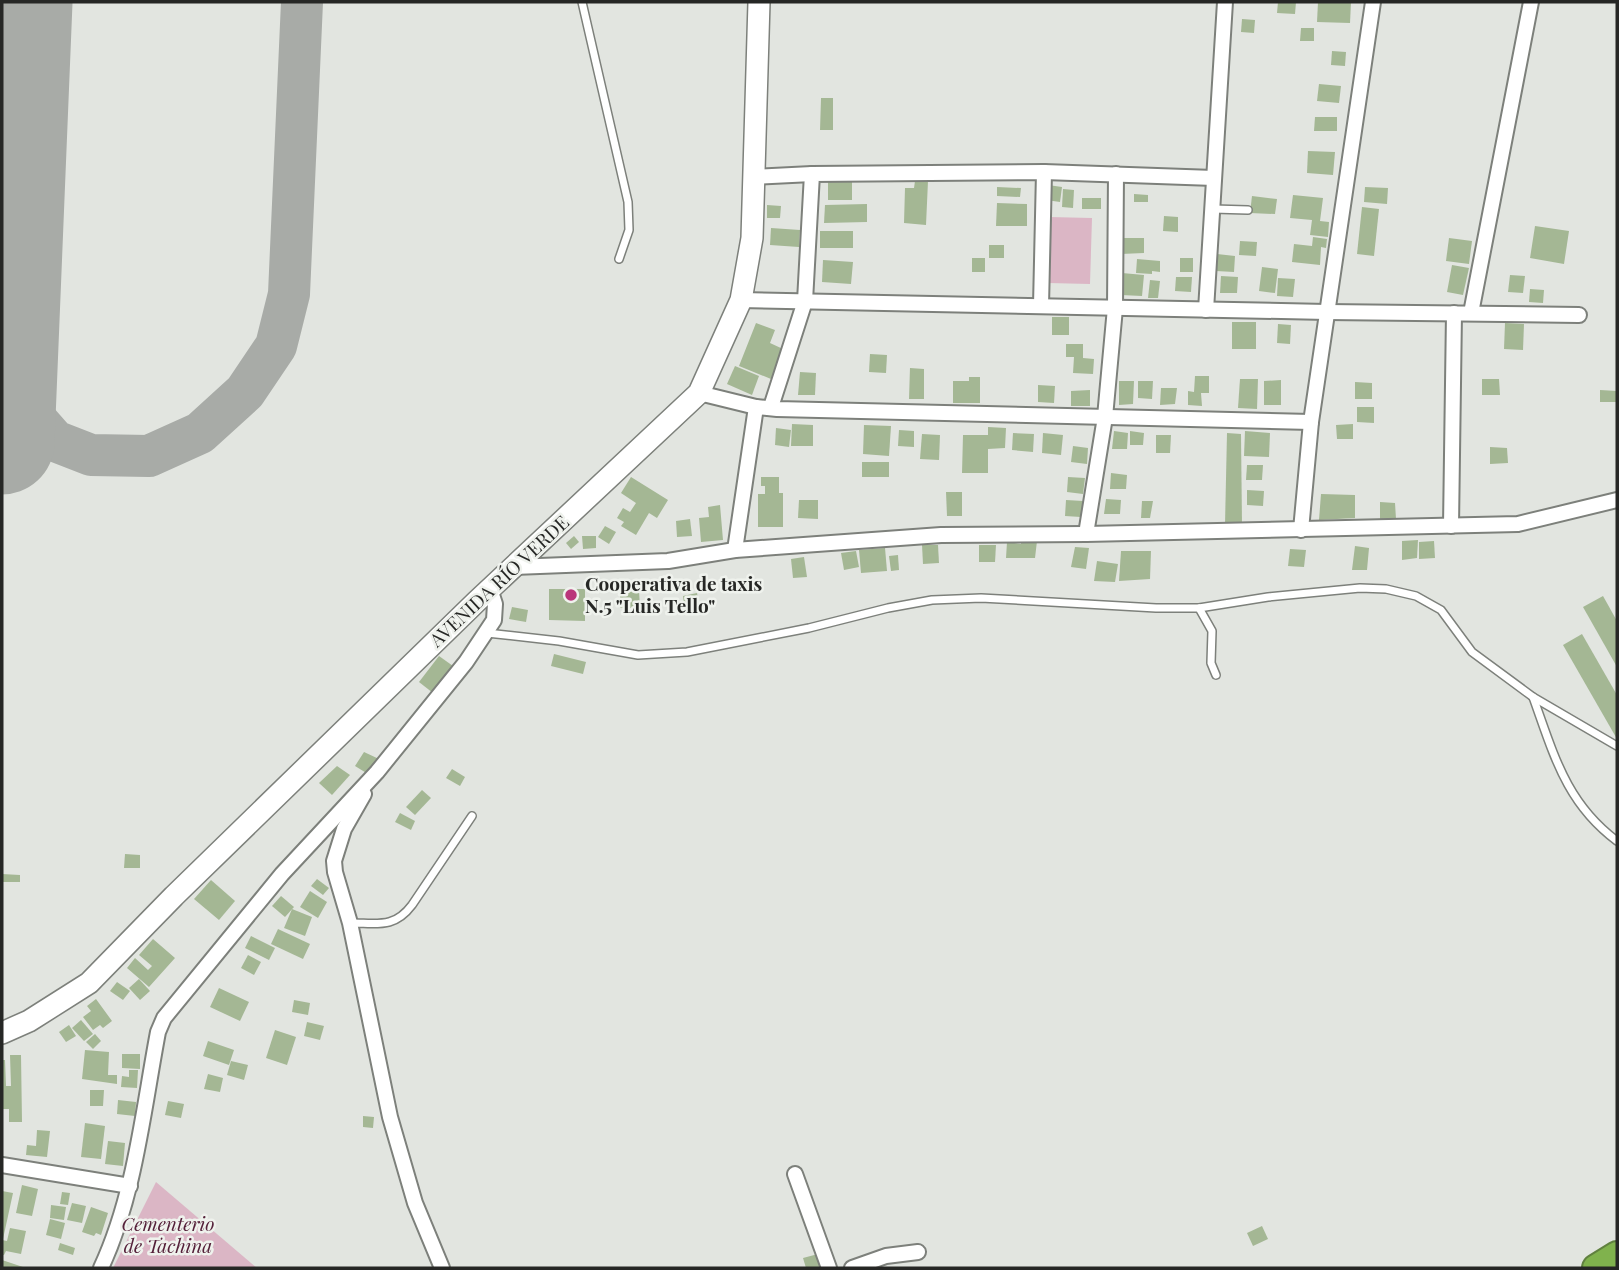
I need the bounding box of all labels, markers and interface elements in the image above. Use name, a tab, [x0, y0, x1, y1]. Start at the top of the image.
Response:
street label: AVENIDA RÍO VERDE	[422, 509, 574, 653]
place label: Cooperativa de taxis N.5 "Luis Tello"	[585, 570, 763, 618]
marker: Cooperativa de taxis N.5 "Luis Tello"	[563, 587, 579, 603]
park label: Cementerio de Tachina	[121, 1210, 215, 1258]

